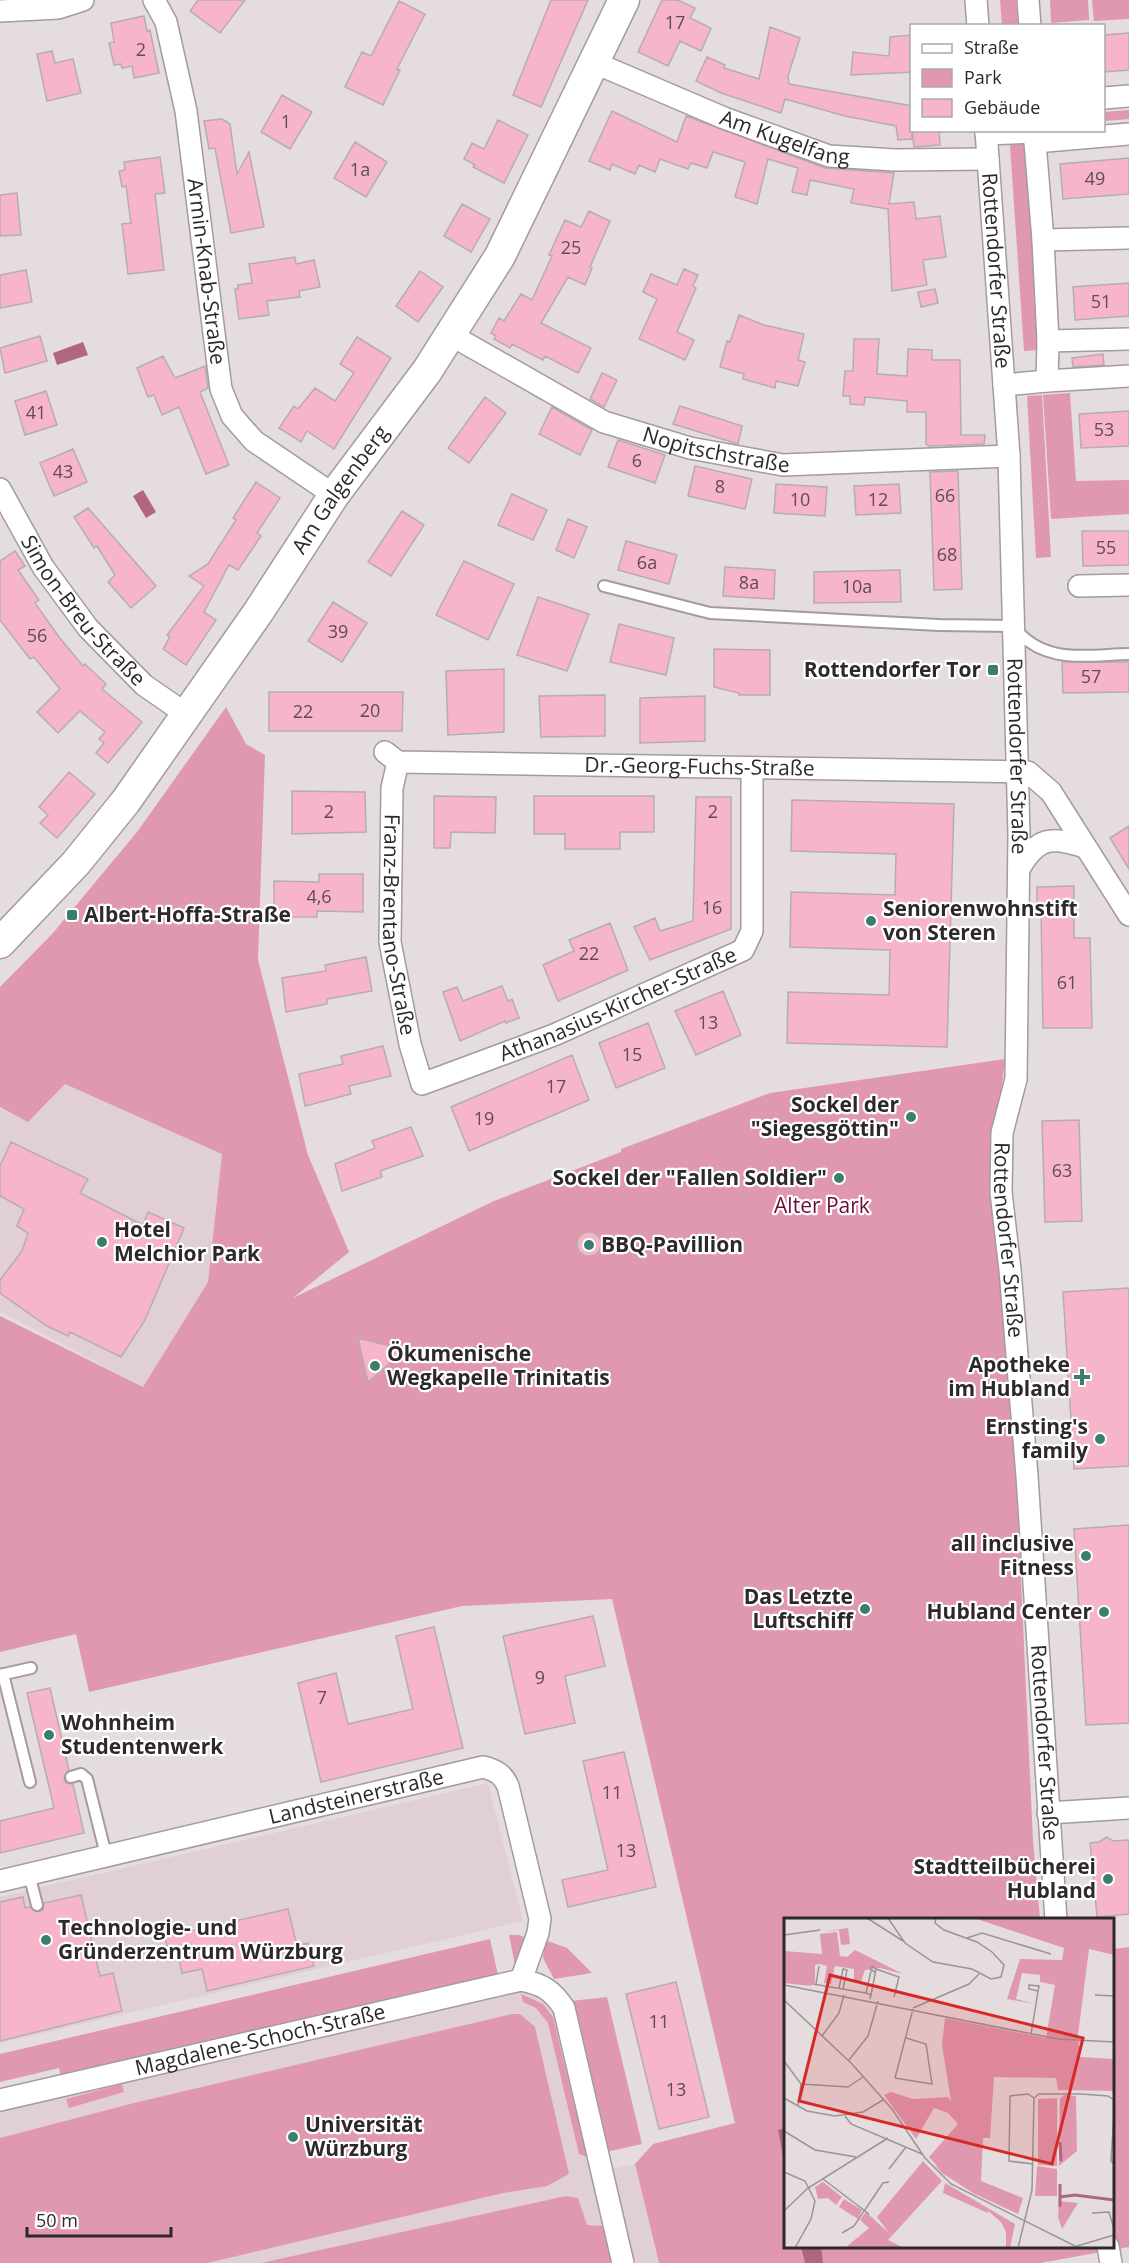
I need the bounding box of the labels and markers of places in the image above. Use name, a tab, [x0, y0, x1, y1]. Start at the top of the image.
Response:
place label: Rottendorfer Tor	[804, 655, 981, 683]
marker: Rottendorfer Tor	[986, 663, 1000, 677]
place label: Seniorenwohnstift von Steren	[883, 894, 1078, 946]
place label: Albert-Hoffa-Straße	[84, 900, 291, 928]
marker: Albert-Hoffa-Straße	[65, 908, 79, 922]
marker: Seniorenwohnstift von Steren	[864, 914, 878, 928]
place label: Sockel der "Siegesgöttin"	[751, 1090, 899, 1142]
marker: Sockel der "Siegesgöttin"	[904, 1110, 918, 1124]
place label: Sockel der "Fallen Soldier"	[553, 1163, 827, 1191]
marker: Sockel der "Fallen Soldier"	[832, 1171, 846, 1185]
place label: Hotel Melchior Park	[114, 1215, 261, 1267]
place label: BBQ-Pavillion	[601, 1230, 743, 1258]
marker: Hotel Melchior Park	[95, 1235, 109, 1249]
marker: BBQ-Pavillion	[582, 1238, 596, 1252]
place label: Ökumenische Wegkapelle Trinitatis	[387, 1339, 610, 1391]
place label: Apotheke im Hubland	[948, 1350, 1070, 1402]
marker: Ökumenische Wegkapelle Trinitatis	[368, 1359, 382, 1373]
marker: Apotheke im Hubland	[1075, 1370, 1089, 1384]
place label: Ernsting's family	[985, 1412, 1088, 1464]
marker: Ernsting's family	[1093, 1432, 1107, 1446]
place label: all inclusive Fitness	[951, 1529, 1074, 1581]
marker: all inclusive Fitness	[1079, 1549, 1093, 1563]
place label: Das Letzte Luftschiff	[744, 1582, 855, 1634]
place label: Hubland Center	[927, 1597, 1092, 1625]
marker: Das Letzte Luftschiff	[858, 1602, 872, 1616]
marker: Hubland Center	[1097, 1605, 1111, 1619]
place label: Wohnheim Studentenwerk	[61, 1708, 224, 1760]
marker: Wohnheim Studentenwerk	[42, 1728, 56, 1742]
place label: Stadtteilbücherei Hubland	[913, 1852, 1096, 1904]
marker: Stadtteilbücherei Hubland	[1101, 1872, 1115, 1886]
place label: Technologie- und Gründerzentrum Würzburg	[58, 1913, 343, 1965]
marker: Technologie- und Gründerzentrum Würzburg	[39, 1933, 53, 1947]
place label: Universität Würzburg	[305, 2110, 423, 2162]
marker: Universität Würzburg	[286, 2130, 300, 2144]

